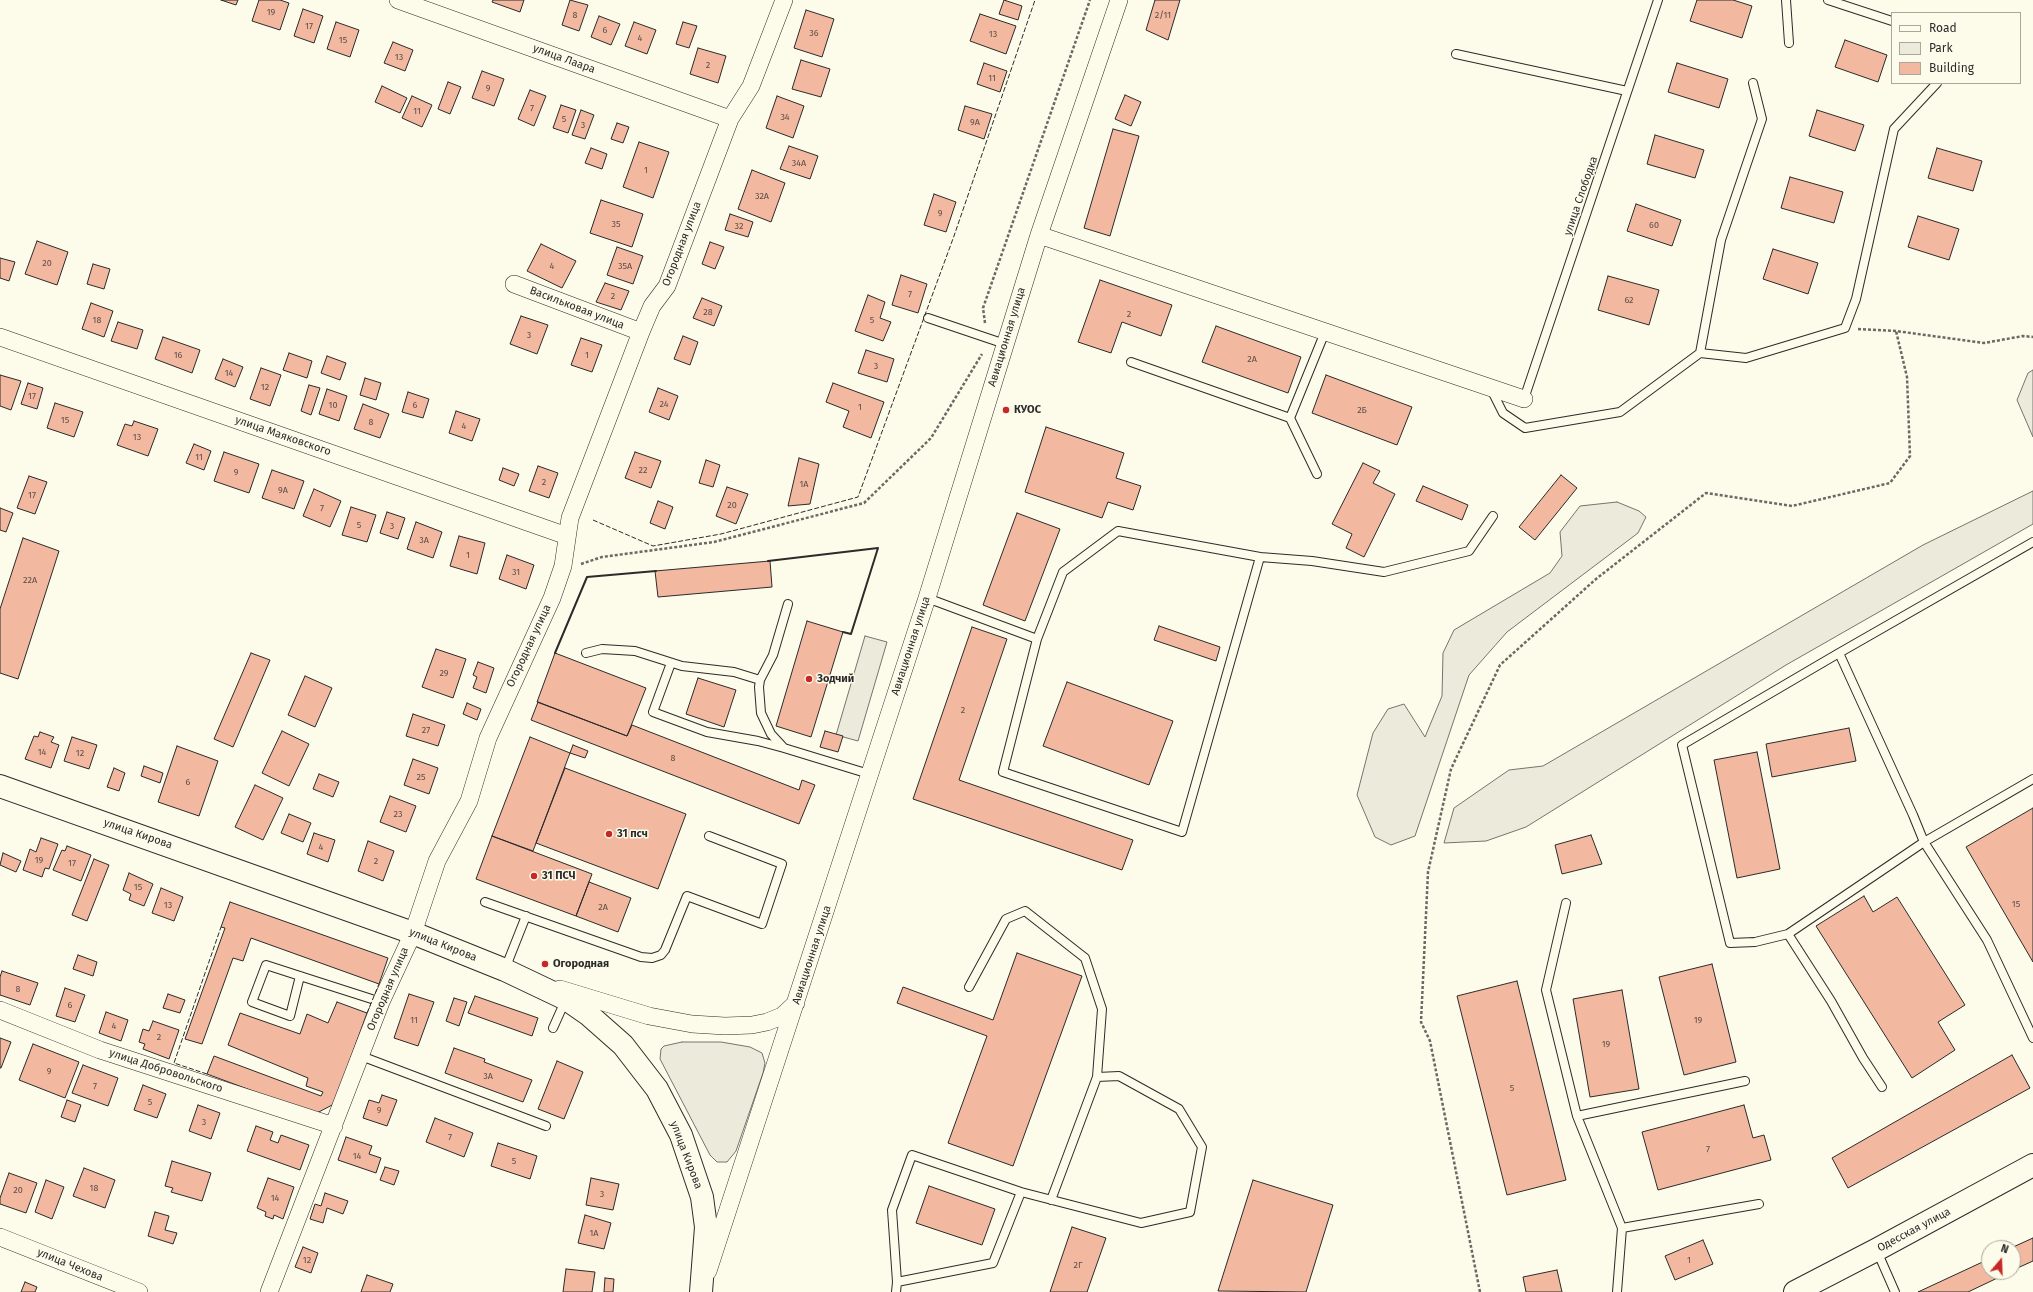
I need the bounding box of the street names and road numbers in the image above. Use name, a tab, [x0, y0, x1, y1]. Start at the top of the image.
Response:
street label: улица Лаара	[531, 42, 597, 76]
street label: улица Слободка	[1561, 155, 1601, 237]
street label: Огородная улица	[660, 200, 704, 288]
street label: Васильковая улица	[528, 284, 626, 332]
street label: Авиационная улица	[986, 286, 1028, 388]
street label: улица Маяковского	[233, 413, 333, 459]
street label: Авиационная улица	[889, 595, 933, 697]
street label: Огородная улица	[504, 603, 554, 689]
street label: улица Кирова	[102, 816, 174, 852]
street label: Авиационная улица	[790, 904, 834, 1006]
street label: улица Кирова	[407, 925, 479, 965]
street label: Огородная улица	[364, 945, 412, 1033]
street label: улица Добровольского	[108, 1046, 224, 1096]
street label: улица Кирова	[667, 1119, 705, 1191]
street label: Одесская улица	[1875, 1205, 1953, 1255]
street label: улица Чехова	[35, 1246, 105, 1284]

